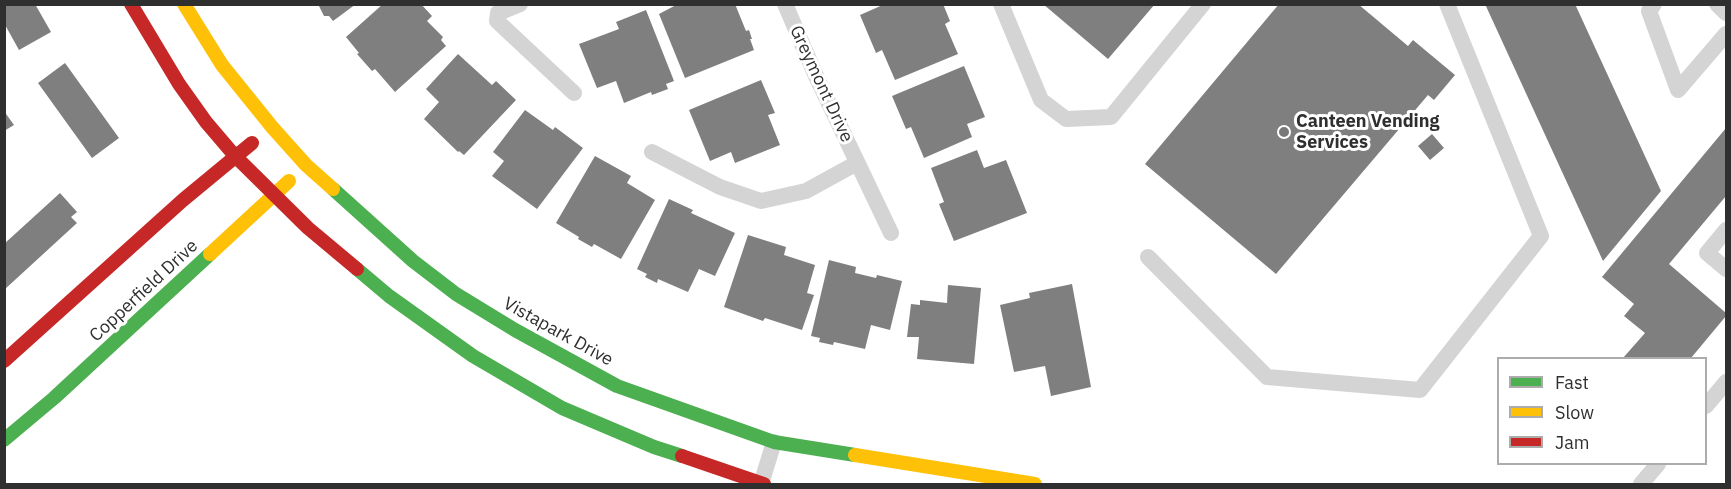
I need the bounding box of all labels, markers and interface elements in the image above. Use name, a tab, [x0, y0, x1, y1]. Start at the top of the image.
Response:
street label: Greymont Drive	[785, 22, 857, 146]
place label: Canteen Vending Services	[1296, 111, 1439, 154]
marker: Canteen Vending Services	[1277, 125, 1291, 139]
street label: Copperfield Drive	[85, 235, 203, 347]
street label: Vistapark Drive	[499, 293, 617, 371]
legend	[1497, 357, 1707, 465]
text: Fast	[1555, 371, 1589, 394]
text: Slow	[1555, 401, 1594, 424]
text: Jam	[1555, 431, 1590, 454]

